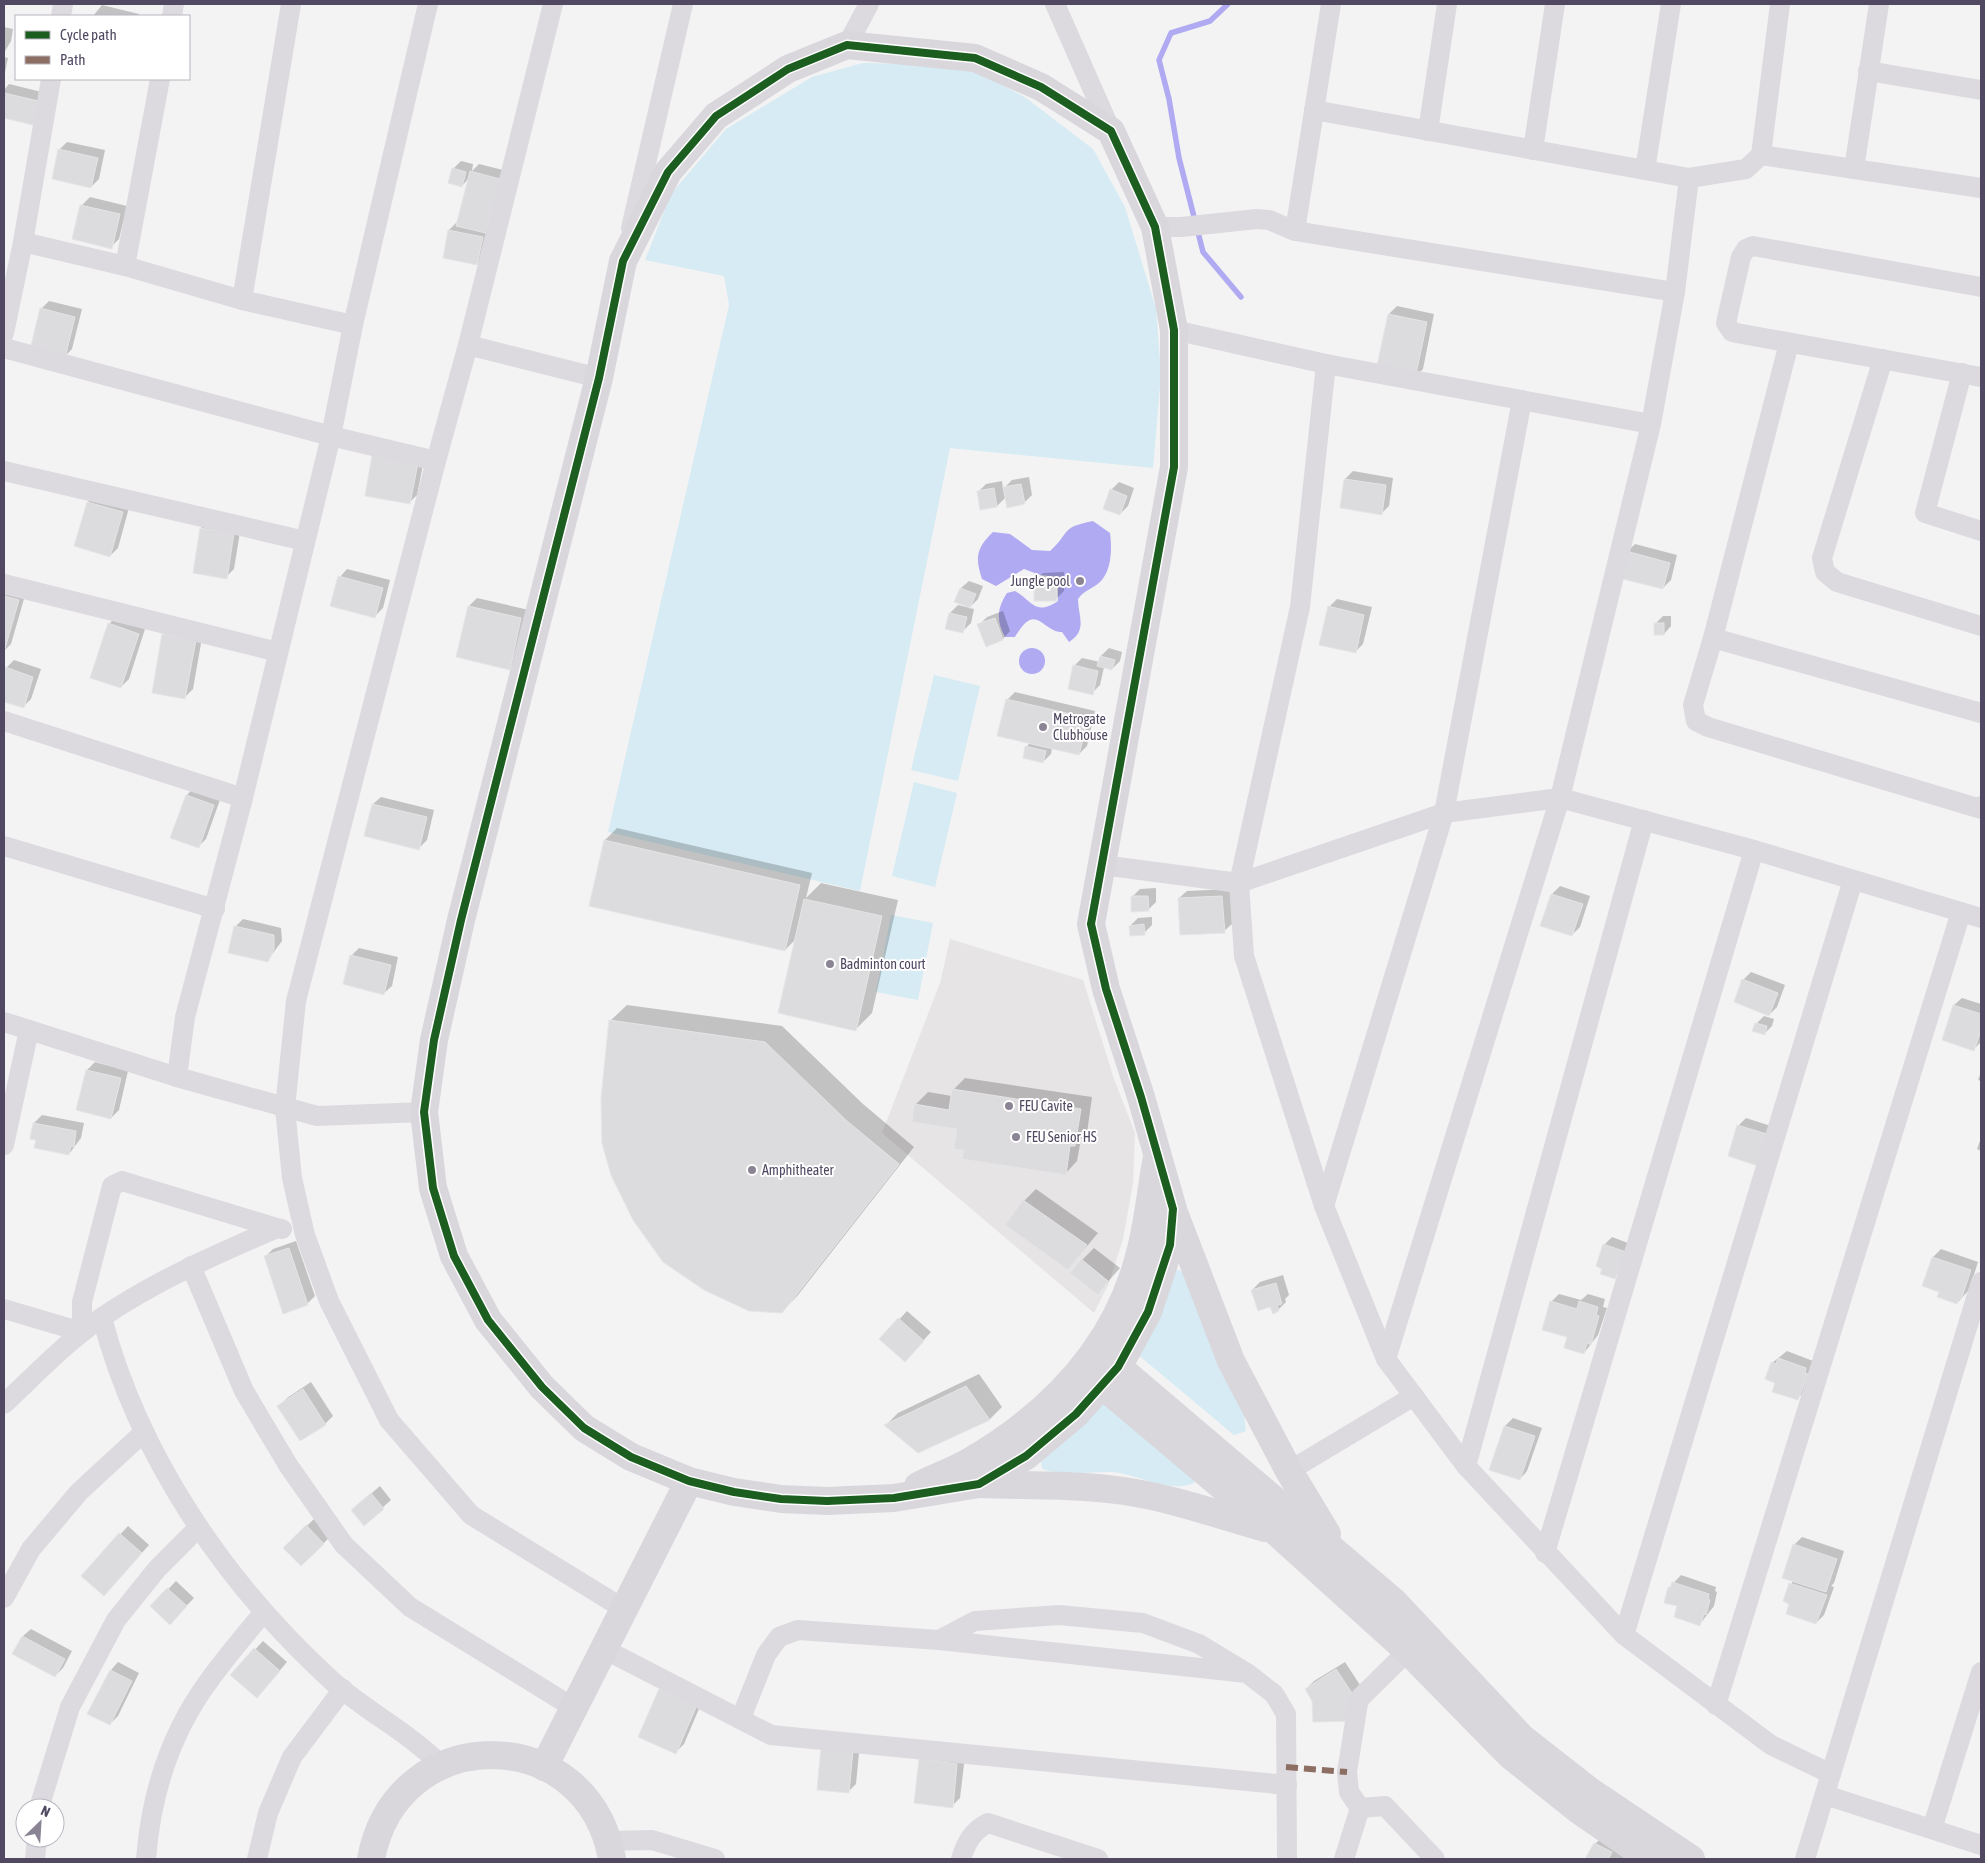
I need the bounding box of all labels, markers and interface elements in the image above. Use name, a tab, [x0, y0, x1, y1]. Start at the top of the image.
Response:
legend	[15, 15, 190, 80]
text: Cycle path	[60, 26, 117, 43]
text: Path	[60, 51, 86, 68]
place label: Jungle pool	[1011, 573, 1070, 589]
marker: Jungle pool	[1074, 575, 1086, 587]
place label: Metrogate Clubhouse	[1053, 711, 1108, 743]
marker: Metrogate Clubhouse	[1037, 721, 1049, 733]
place label: Badminton court	[840, 956, 926, 972]
marker: Badminton court	[824, 958, 836, 970]
place label: FEU Cavite	[1019, 1098, 1073, 1114]
marker: FEU Cavite	[1003, 1100, 1015, 1112]
place label: FEU Senior HS	[1026, 1129, 1097, 1145]
marker: FEU Senior HS	[1010, 1131, 1022, 1143]
place label: Amphitheater	[762, 1162, 835, 1178]
marker: Amphitheater	[746, 1164, 758, 1176]
north arrow	[15, 1798, 65, 1848]
text: N	[38, 1802, 53, 1820]

